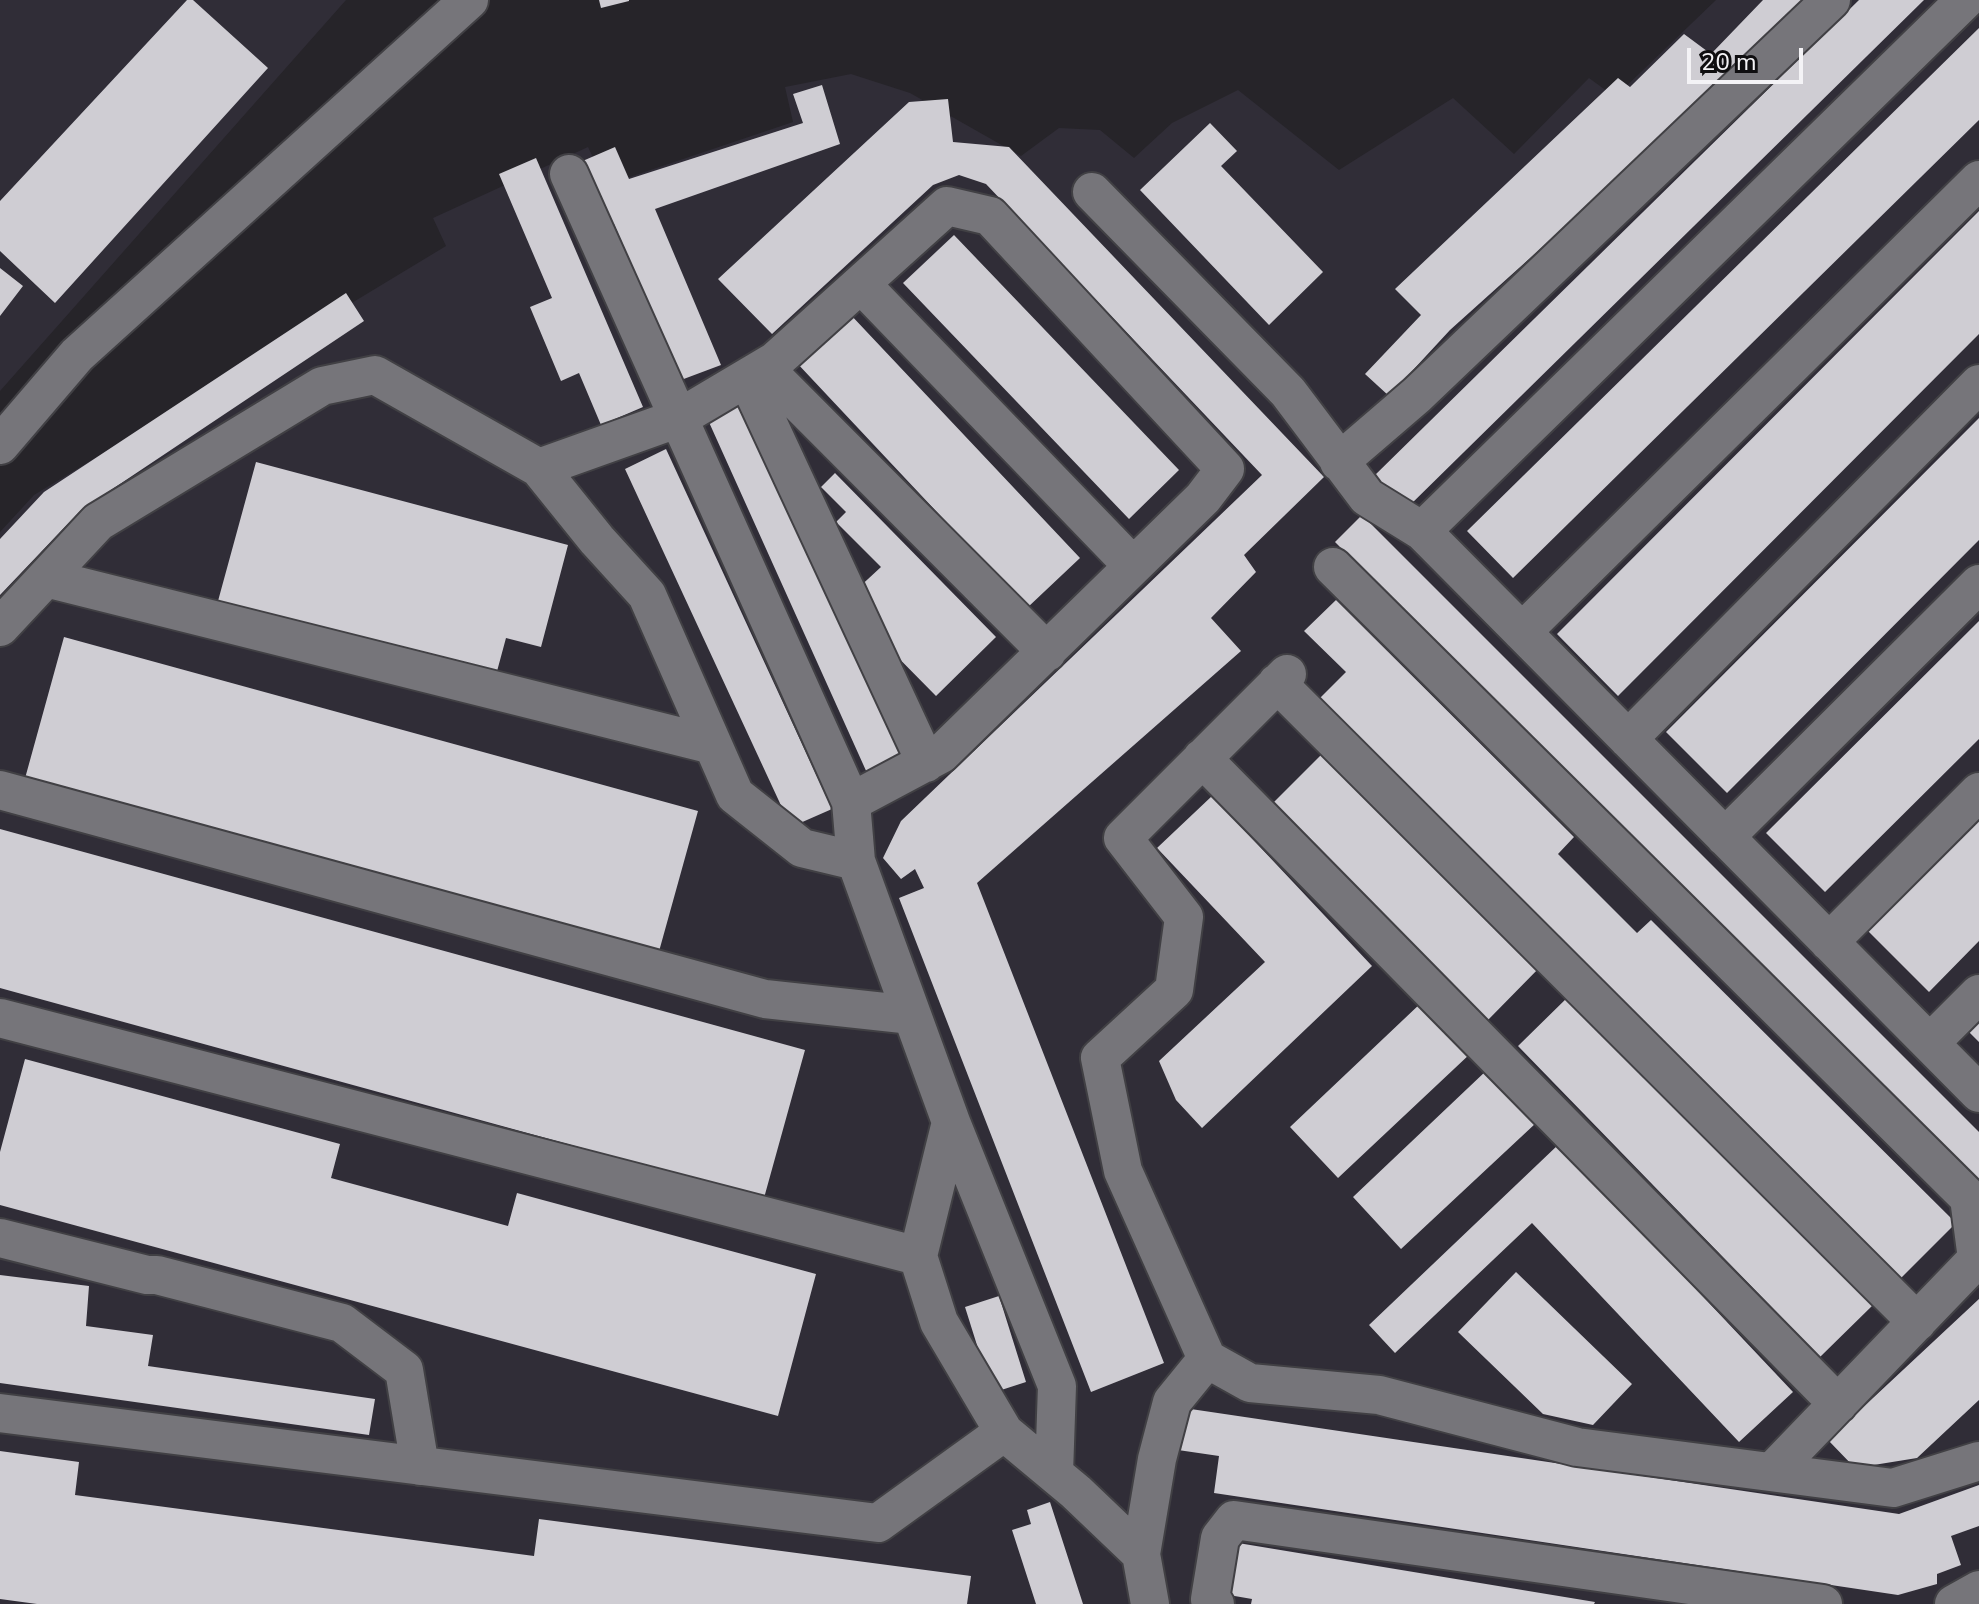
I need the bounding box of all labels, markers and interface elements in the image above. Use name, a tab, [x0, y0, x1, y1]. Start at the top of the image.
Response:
scale bar	[1691, 32, 1807, 82]
text: 20 m	[1701, 46, 1757, 78]

